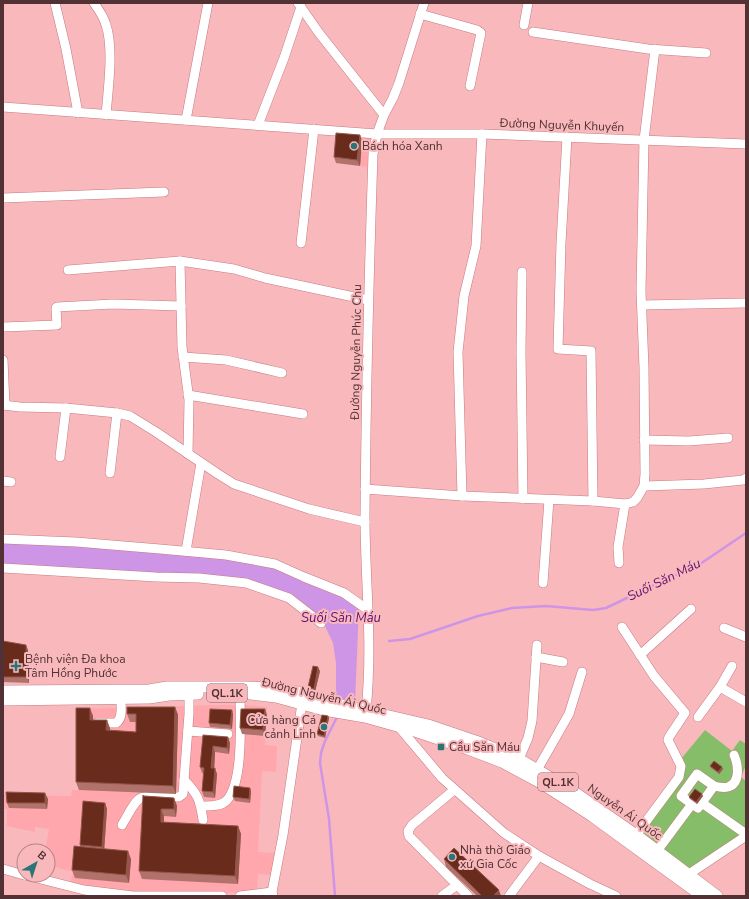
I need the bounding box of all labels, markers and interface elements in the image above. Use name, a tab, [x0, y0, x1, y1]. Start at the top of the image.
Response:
street label: Đường Nguyễn Khuyến	[498, 115, 625, 135]
place label: Bách hóa Xanh	[362, 138, 443, 154]
marker: Bách hóa Xanh	[349, 141, 359, 151]
street label: Đường Nguyễn Phúc Chu	[347, 284, 365, 421]
water label: Suối Săn Máu	[624, 554, 704, 606]
water label: Suối Săn Máu	[301, 609, 381, 627]
place label: Bệnh viện Đa khoa Tâm Hồng Phước	[25, 651, 126, 681]
marker: Bệnh viện Đa khoa Tâm Hồng Phước	[10, 660, 22, 672]
street label: Đường Nguyễn Ái Quốc	[259, 674, 388, 718]
road number: QL.1K	[207, 684, 247, 702]
place label: Cửa hàng Cá cảnh Linh	[248, 712, 316, 742]
marker: Cửa hàng Cá cảnh Linh	[319, 722, 329, 732]
place label: Cầu Săn Máu	[449, 739, 520, 755]
marker: Cầu Săn Máu	[436, 742, 446, 752]
road number: QL.1K	[538, 773, 578, 791]
street label: Nguyễn Ái Quốc	[584, 780, 666, 844]
place label: Nhà thờ Giáo xứ Gia Cốc	[460, 842, 531, 872]
north arrow	[16, 843, 56, 883]
text: B	[34, 847, 50, 864]
marker: Nhà thờ Giáo xứ Gia Cốc	[447, 852, 457, 862]

